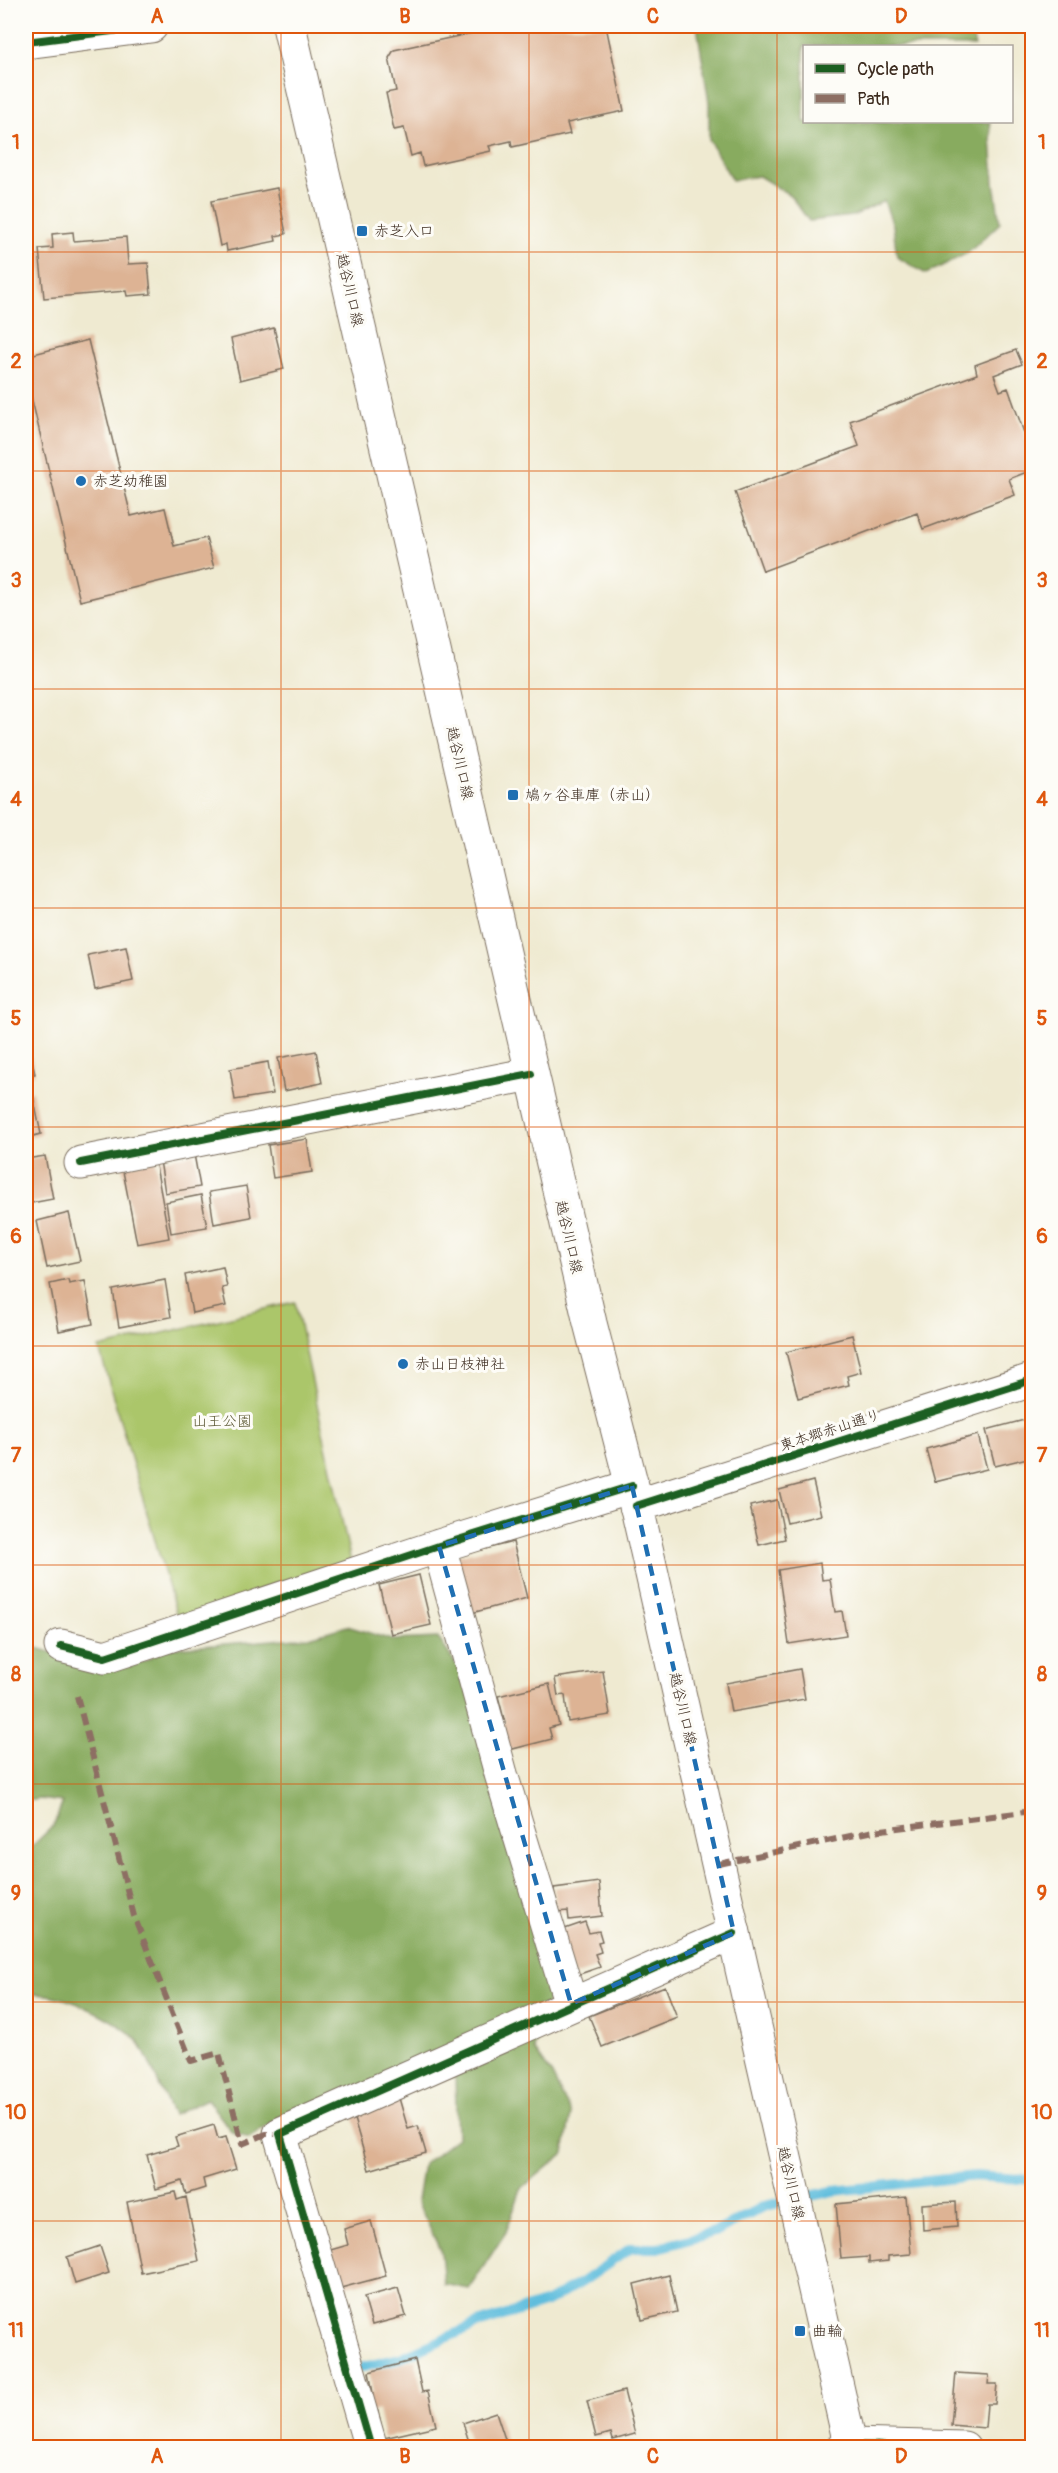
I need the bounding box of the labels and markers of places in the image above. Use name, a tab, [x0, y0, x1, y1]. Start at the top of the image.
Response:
place label: 赤芝入口	[374, 222, 434, 241]
marker: 赤芝入口	[355, 224, 369, 238]
place label: 赤芝幼稚園	[93, 472, 168, 491]
marker: 赤芝幼稚園	[74, 474, 88, 488]
place label: 鳩ヶ谷車庫（赤山）	[525, 786, 660, 805]
marker: 鳩ヶ谷車庫（赤山）	[506, 788, 520, 802]
place label: 赤山日枝神社	[415, 1355, 505, 1374]
marker: 赤山日枝神社	[396, 1357, 410, 1371]
place label: 曲輪	[812, 2322, 842, 2341]
marker: 曲輪	[793, 2324, 807, 2338]

